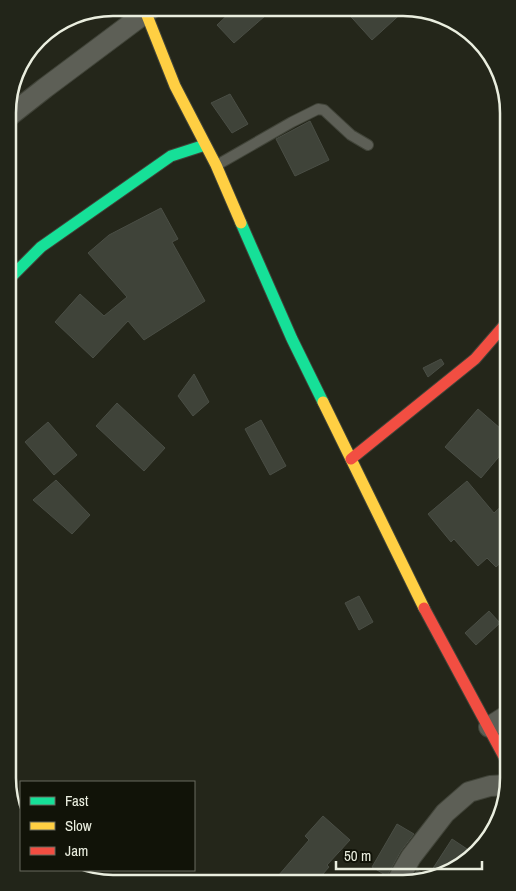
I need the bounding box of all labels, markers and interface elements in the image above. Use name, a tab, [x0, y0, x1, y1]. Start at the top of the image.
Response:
legend	[20, 781, 195, 871]
text: Fast	[65, 790, 89, 811]
text: Slow	[65, 815, 92, 836]
scale bar	[336, 838, 482, 870]
text: Jam	[65, 840, 88, 861]
text: 50 m	[344, 845, 371, 866]

